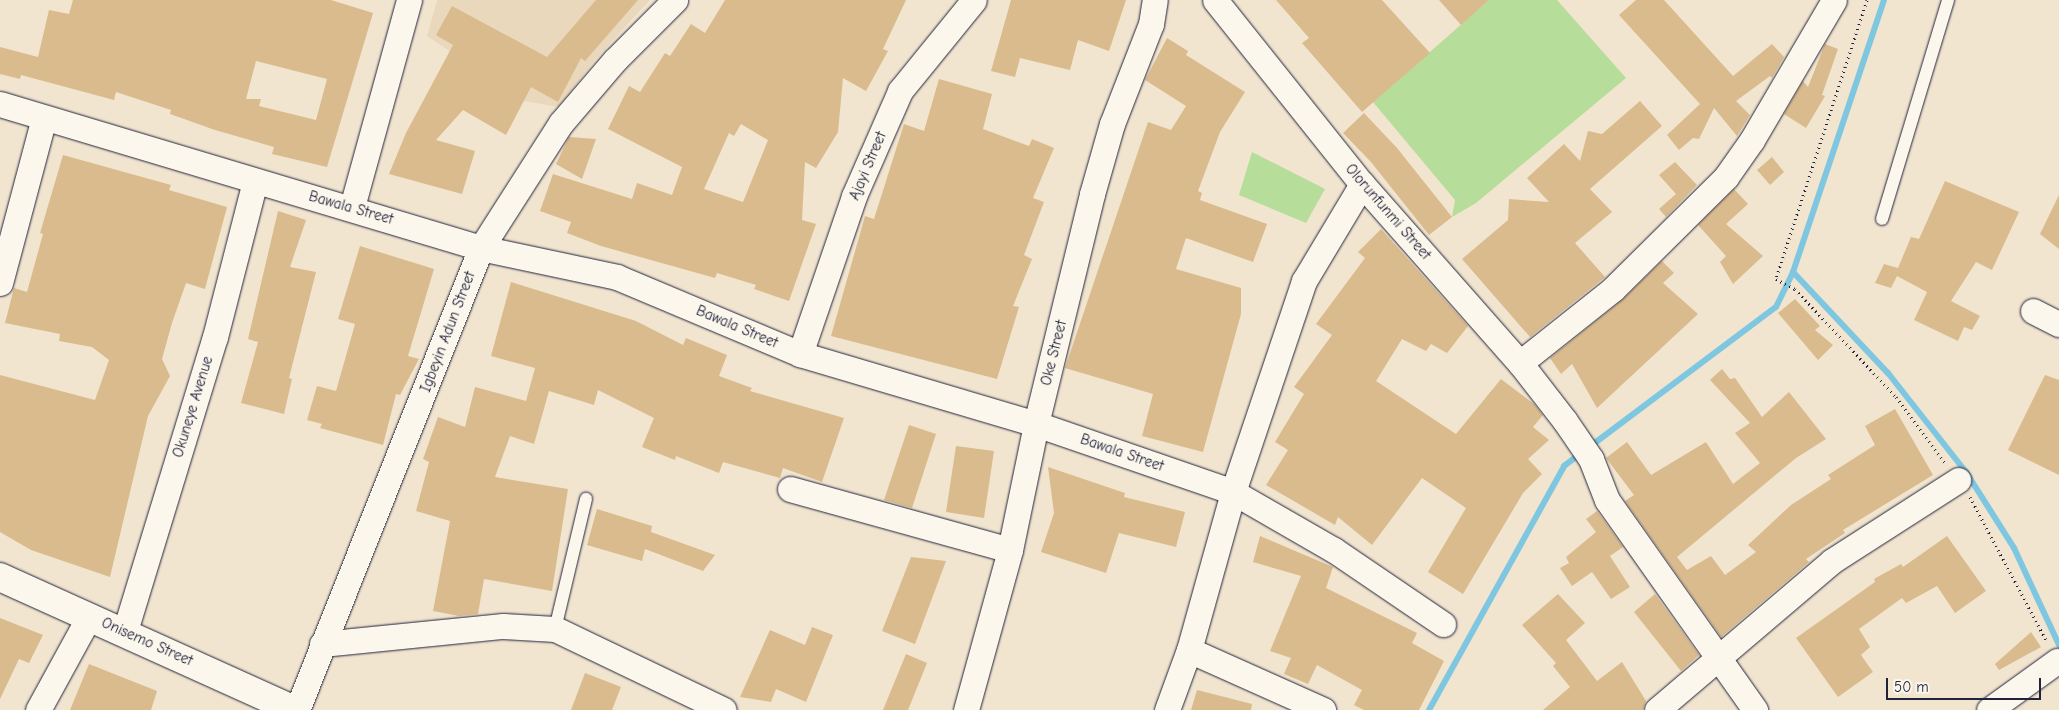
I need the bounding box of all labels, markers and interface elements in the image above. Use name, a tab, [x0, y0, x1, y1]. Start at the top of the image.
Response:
street label: Ajayi Street	[846, 129, 890, 203]
street label: Olorunfunmi Street	[1341, 160, 1435, 264]
street label: Bawala Street	[307, 187, 395, 229]
street label: Igbeyin Adun Street	[417, 269, 479, 395]
street label: Bawala Street	[693, 302, 781, 352]
street label: Oke Street	[1037, 318, 1071, 388]
street label: Okuneye Avenue	[169, 354, 217, 460]
street label: Bawala Street	[1078, 430, 1166, 476]
street label: Onisemo Street	[99, 614, 195, 670]
scale bar	[1889, 668, 2044, 700]
text: 50 m	[1894, 678, 1929, 696]

